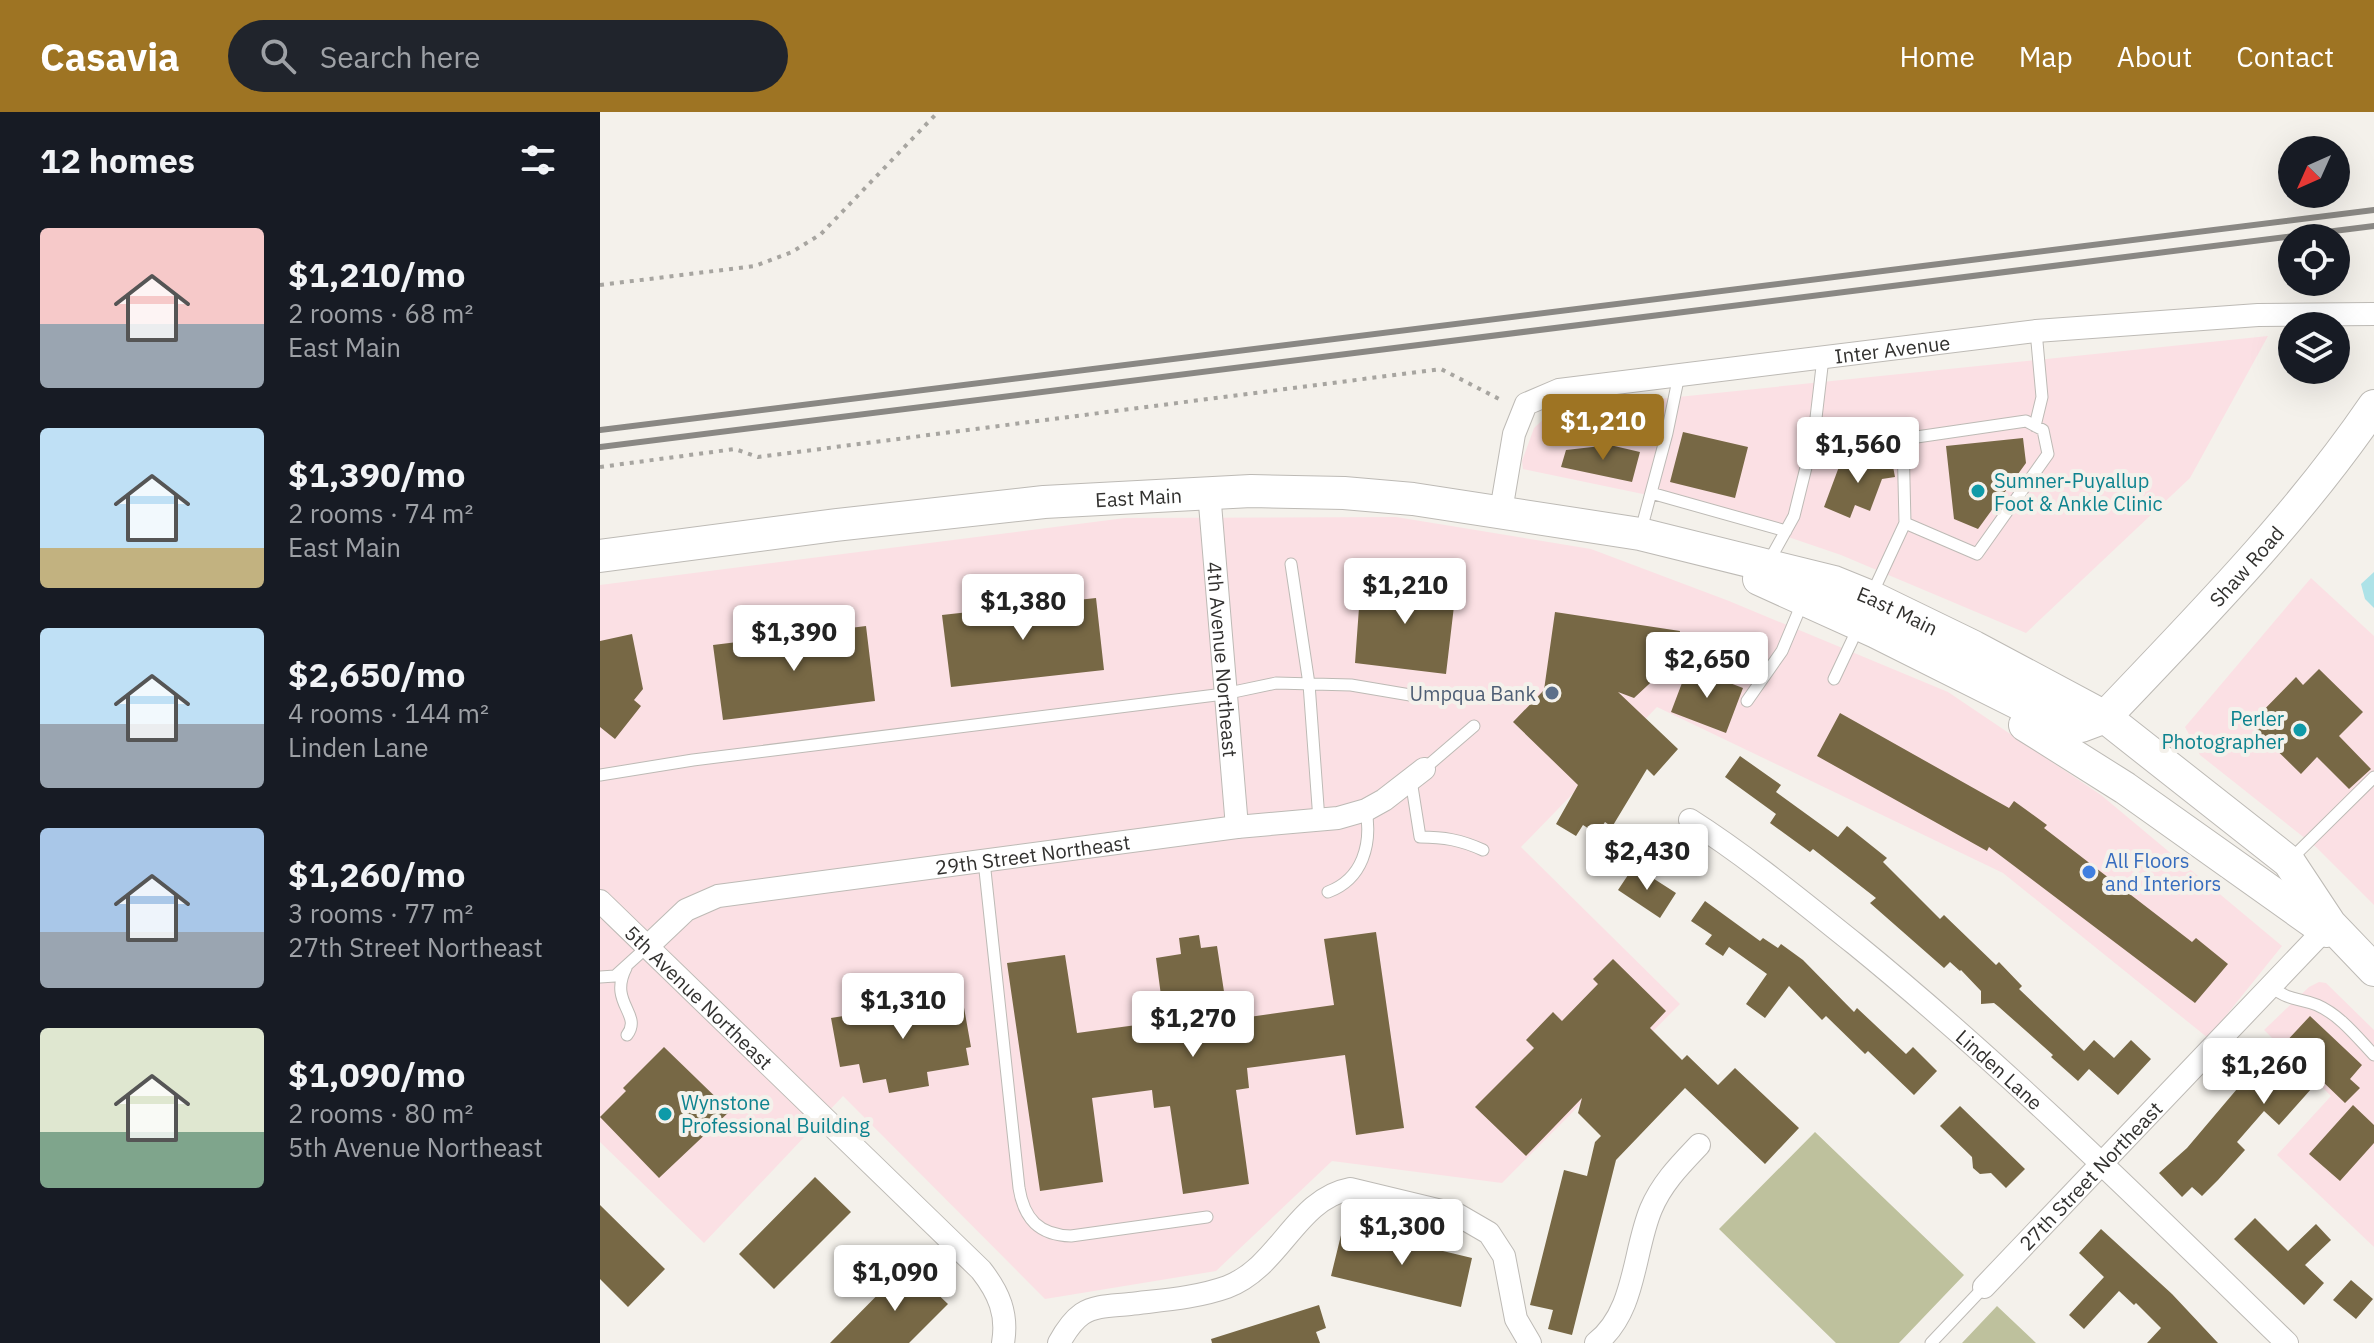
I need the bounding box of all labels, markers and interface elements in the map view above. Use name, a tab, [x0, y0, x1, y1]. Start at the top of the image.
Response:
search box	[228, 20, 788, 92]
text: Casavia	[40, 32, 180, 81]
icon: search	[256, 34, 300, 78]
text: Search here	[320, 37, 481, 76]
text: Home	[1899, 38, 1975, 75]
text: Map	[2019, 38, 2073, 75]
text: About	[2117, 38, 2192, 75]
text: Contact	[2236, 38, 2334, 75]
north arrow	[2278, 136, 2350, 208]
map controls	[2278, 136, 2350, 384]
text: 12 homes	[40, 138, 195, 182]
icon: filters	[516, 138, 560, 182]
button: locate	[2278, 224, 2350, 296]
text: $1,210/mo	[288, 252, 465, 296]
icon: home	[104, 260, 200, 356]
text: 2 rooms · 68 m²	[288, 296, 473, 330]
button: layers	[2278, 312, 2350, 384]
street label: Inter Avenue	[1833, 328, 1952, 369]
text: East Main	[288, 330, 401, 364]
pin: $1,210	[1538, 394, 1668, 462]
text: $1,210	[1560, 403, 1646, 437]
pin: $1,560	[1793, 417, 1923, 485]
text: $1,560	[1815, 426, 1901, 460]
text: $1,390/mo	[288, 452, 465, 496]
icon: home	[104, 460, 200, 556]
place label: Sumner-Puyallup Foot & Ankle Clinic	[1994, 467, 2163, 517]
street label: East Main	[1094, 481, 1183, 513]
marker: Sumner-Puyallup Foot & Ankle Clinic	[1969, 482, 1987, 500]
text: 2 rooms · 74 m²	[288, 496, 473, 530]
street label: Shaw Road	[2203, 520, 2289, 612]
text: East Main	[288, 530, 401, 564]
pin: $1,210	[1340, 558, 1470, 626]
street label: 4th Avenue Northeast	[1201, 561, 1245, 758]
text: $1,210	[1362, 567, 1448, 601]
pin: $1,380	[958, 574, 1088, 642]
street label: East Main	[1853, 579, 1943, 641]
text: $1,380	[980, 583, 1066, 617]
pin: $1,390	[729, 605, 859, 673]
text: $1,390	[751, 614, 837, 648]
pin: $2,650	[1642, 632, 1772, 700]
text: $2,650	[1664, 641, 1750, 675]
text: $2,650/mo	[288, 652, 465, 696]
icon: home	[104, 660, 200, 756]
place label: Umpqua Bank	[1409, 680, 1536, 707]
marker: Umpqua Bank	[1543, 684, 1561, 702]
text: 4 rooms · 144 m²	[288, 696, 489, 730]
place label: Perler Photographer	[2161, 705, 2284, 755]
marker: Perler Photographer	[2291, 721, 2309, 739]
text: Linden Lane	[288, 730, 428, 764]
pin: $2,430	[1582, 824, 1712, 892]
street label: 29th Street Northeast	[933, 828, 1132, 880]
text: $2,430	[1604, 833, 1690, 867]
place label: All Floors and Interiors	[2105, 847, 2221, 897]
text: $1,260/mo	[288, 852, 465, 896]
icon: home	[104, 860, 200, 956]
marker: All Floors and Interiors	[2080, 863, 2098, 881]
text: 3 rooms · 77 m²	[288, 896, 473, 930]
street label: 5th Avenue Northeast	[619, 919, 779, 1075]
text: 27th Street Northeast	[288, 930, 543, 964]
pin: $1,310	[838, 973, 968, 1041]
text: $1,310	[860, 982, 946, 1016]
pin: $1,270	[1128, 991, 1258, 1059]
text: $1,270	[1150, 1000, 1236, 1034]
street label: Linden Lane	[1951, 1023, 2049, 1116]
pin: $1,260	[2199, 1038, 2329, 1106]
text: $1,260	[2221, 1047, 2307, 1081]
text: $1,090/mo	[288, 1052, 465, 1096]
icon: home	[104, 1060, 200, 1156]
place label: Wynstone Professional Building	[681, 1089, 870, 1139]
street label: 27th Street Northeast	[2013, 1095, 2168, 1256]
text: 2 rooms · 80 m²	[288, 1096, 473, 1130]
marker: Wynstone Professional Building	[656, 1105, 674, 1123]
text: 5th Avenue Northeast	[288, 1130, 543, 1164]
pin: $1,300	[1337, 1199, 1467, 1267]
text: $1,300	[1359, 1208, 1445, 1242]
pin: $1,090	[830, 1245, 960, 1313]
text: $1,090	[852, 1254, 938, 1288]

